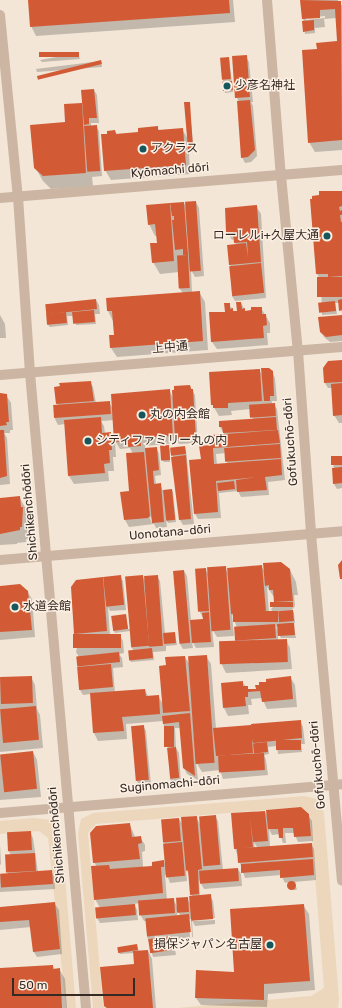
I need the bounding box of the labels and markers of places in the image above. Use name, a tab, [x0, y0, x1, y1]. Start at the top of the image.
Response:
place label: 少彦名神社	[235, 79, 295, 93]
marker: 少彦名神社	[222, 81, 232, 91]
place label: アクラス	[151, 142, 199, 156]
marker: アクラス	[138, 144, 148, 154]
place label: ローレルi+久屋大通	[213, 229, 319, 243]
marker: ローレルi+久屋大通	[322, 231, 332, 241]
place label: 丸の内会館	[150, 408, 210, 422]
marker: 丸の内会館	[137, 410, 147, 420]
place label: シティファミリー丸の内	[96, 434, 228, 448]
marker: シティファミリー丸の内	[83, 436, 93, 446]
place label: 水道会館	[23, 600, 71, 614]
marker: 水道会館	[10, 602, 20, 612]
place label: 損保ジャパン名古屋	[154, 938, 262, 952]
marker: 損保ジャパン名古屋	[265, 940, 275, 950]

